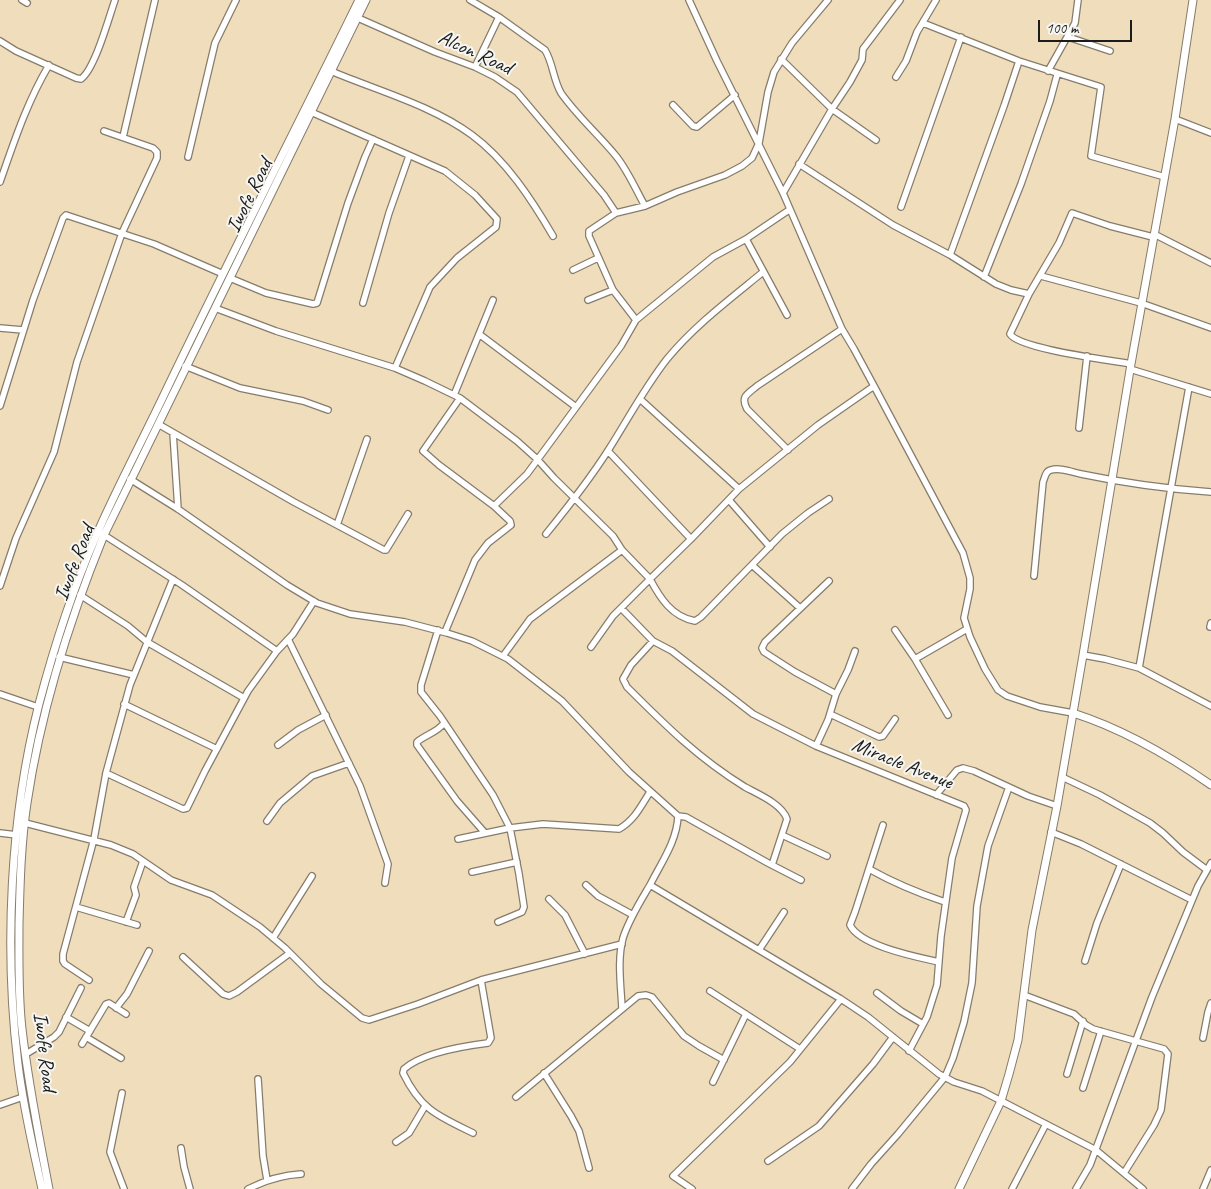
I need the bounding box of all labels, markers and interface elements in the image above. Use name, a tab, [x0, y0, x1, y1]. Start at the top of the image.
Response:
scale bar	[1041, 10, 1135, 42]
text: 100 m	[1046, 19, 1078, 38]
street label: Alcon Road	[434, 25, 516, 81]
street label: Iwofe Road	[221, 155, 279, 237]
street label: Iwofe Road	[49, 521, 101, 605]
street label: Miracle Avenue	[848, 732, 956, 796]
street label: Iwofe Road	[27, 1011, 61, 1093]

